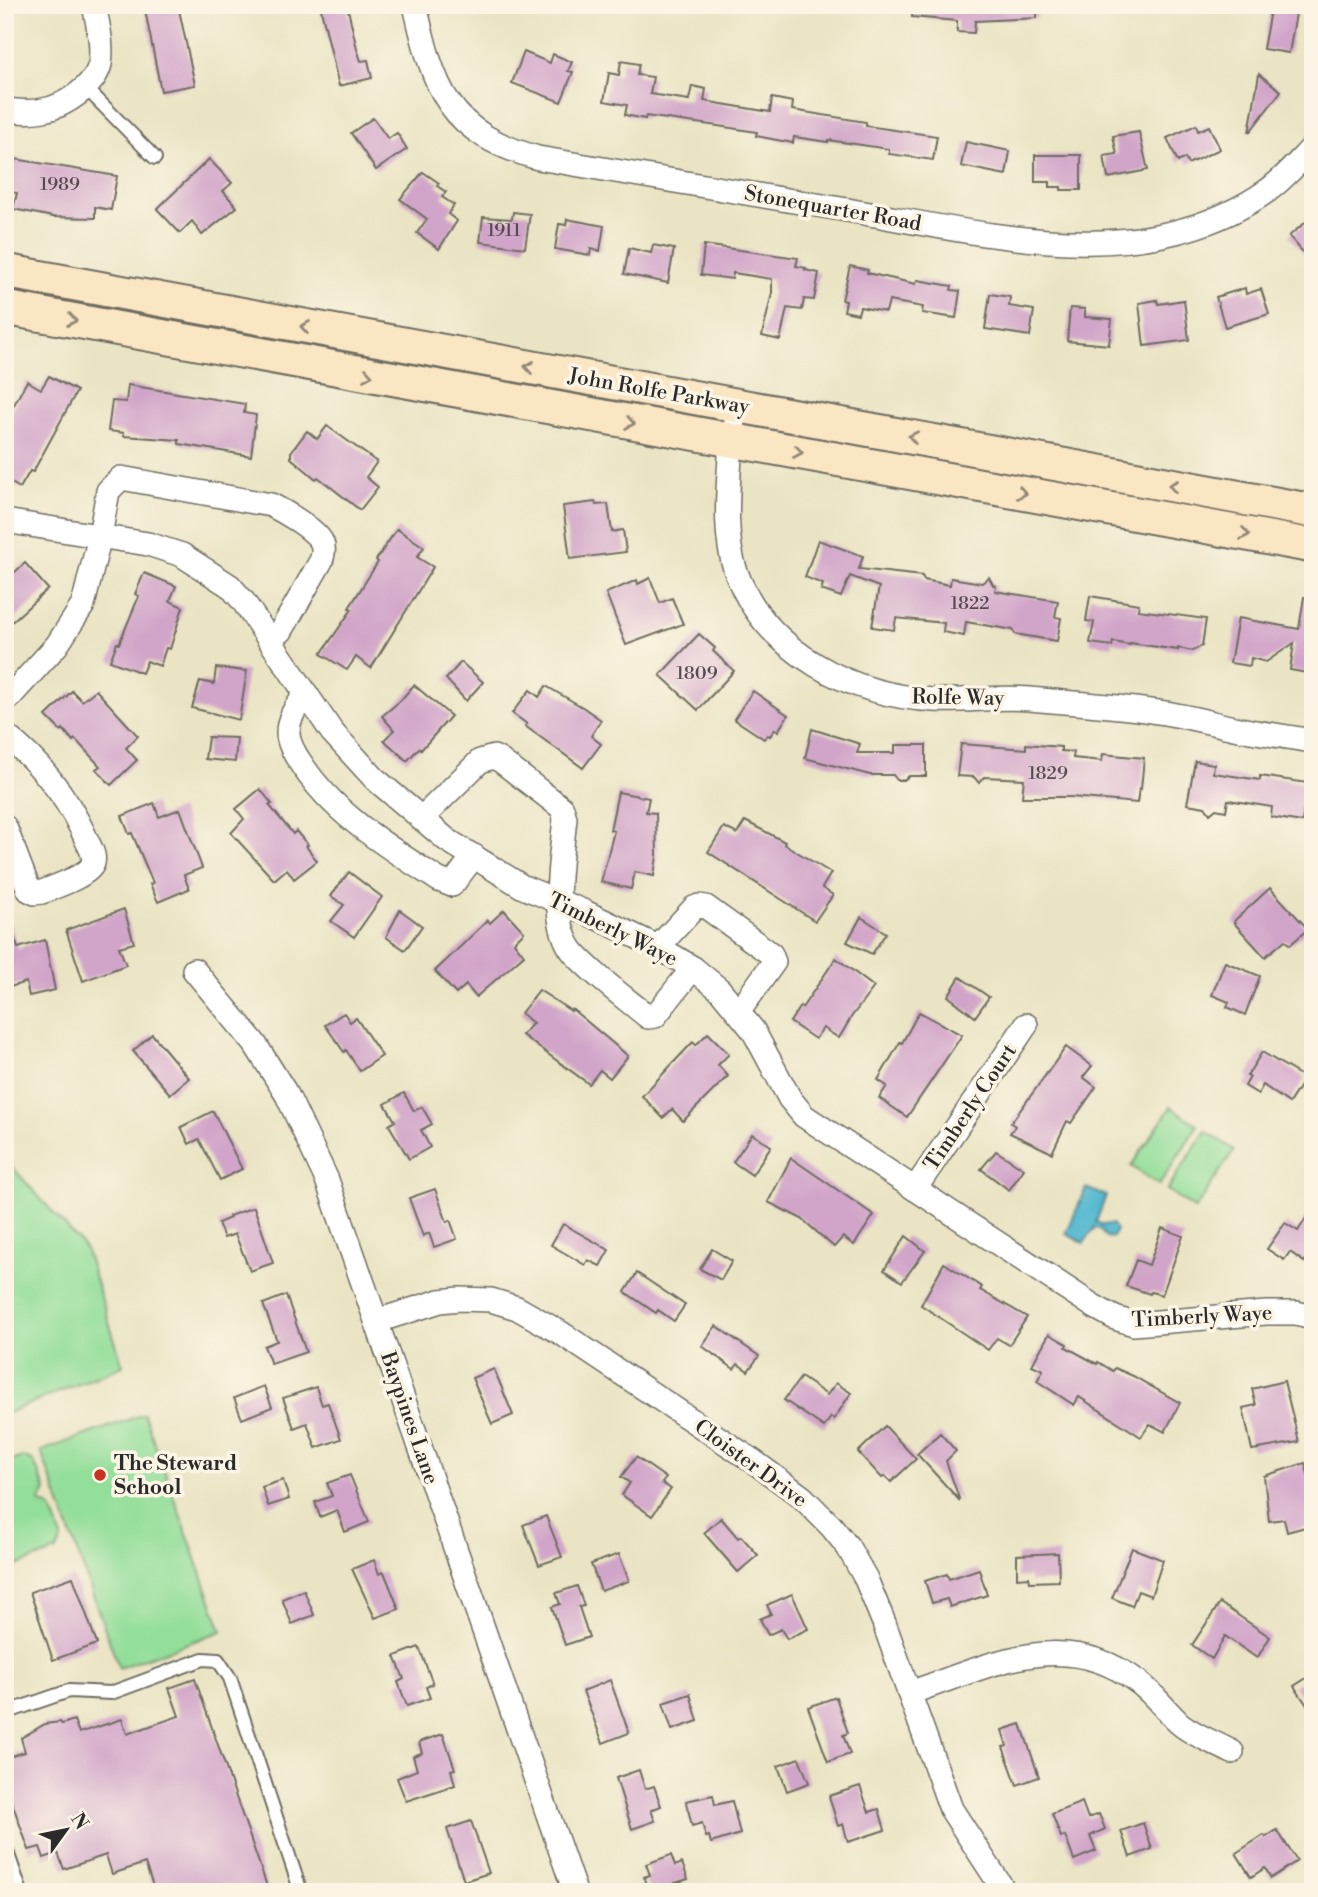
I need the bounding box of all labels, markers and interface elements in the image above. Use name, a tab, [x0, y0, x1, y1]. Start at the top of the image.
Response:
house number: 1989	[40, 173, 80, 196]
street label: Stonequarter Road	[742, 181, 923, 237]
house number: 1911	[487, 219, 521, 242]
one-way arrow	[66, 312, 78, 327]
one-way arrow	[299, 321, 311, 336]
one-way arrow	[523, 361, 535, 376]
street label: John Rolfe Parkway	[565, 363, 752, 421]
one-way arrow	[362, 367, 374, 382]
one-way arrow	[624, 415, 636, 430]
one-way arrow	[907, 430, 918, 445]
one-way arrow	[792, 444, 804, 459]
one-way arrow	[1167, 479, 1179, 494]
one-way arrow	[1016, 485, 1028, 500]
one-way arrow	[1239, 525, 1251, 540]
house number: 1822	[951, 592, 989, 615]
house number: 1809	[676, 662, 718, 685]
street label: Rolfe Way	[911, 684, 1005, 712]
house number: 1829	[1028, 762, 1068, 785]
street label: Timberly Waye	[544, 887, 682, 972]
street label: Timberly Court	[919, 1039, 1023, 1176]
street label: Timberly Waye	[1131, 1300, 1273, 1334]
street label: Baypines Lane	[374, 1348, 444, 1488]
street label: Cloister Drive	[689, 1414, 812, 1514]
place label: The Steward School	[114, 1451, 237, 1501]
marker: The Steward School	[92, 1467, 108, 1483]
north arrow	[32, 1796, 102, 1866]
text: N	[65, 1808, 94, 1834]

